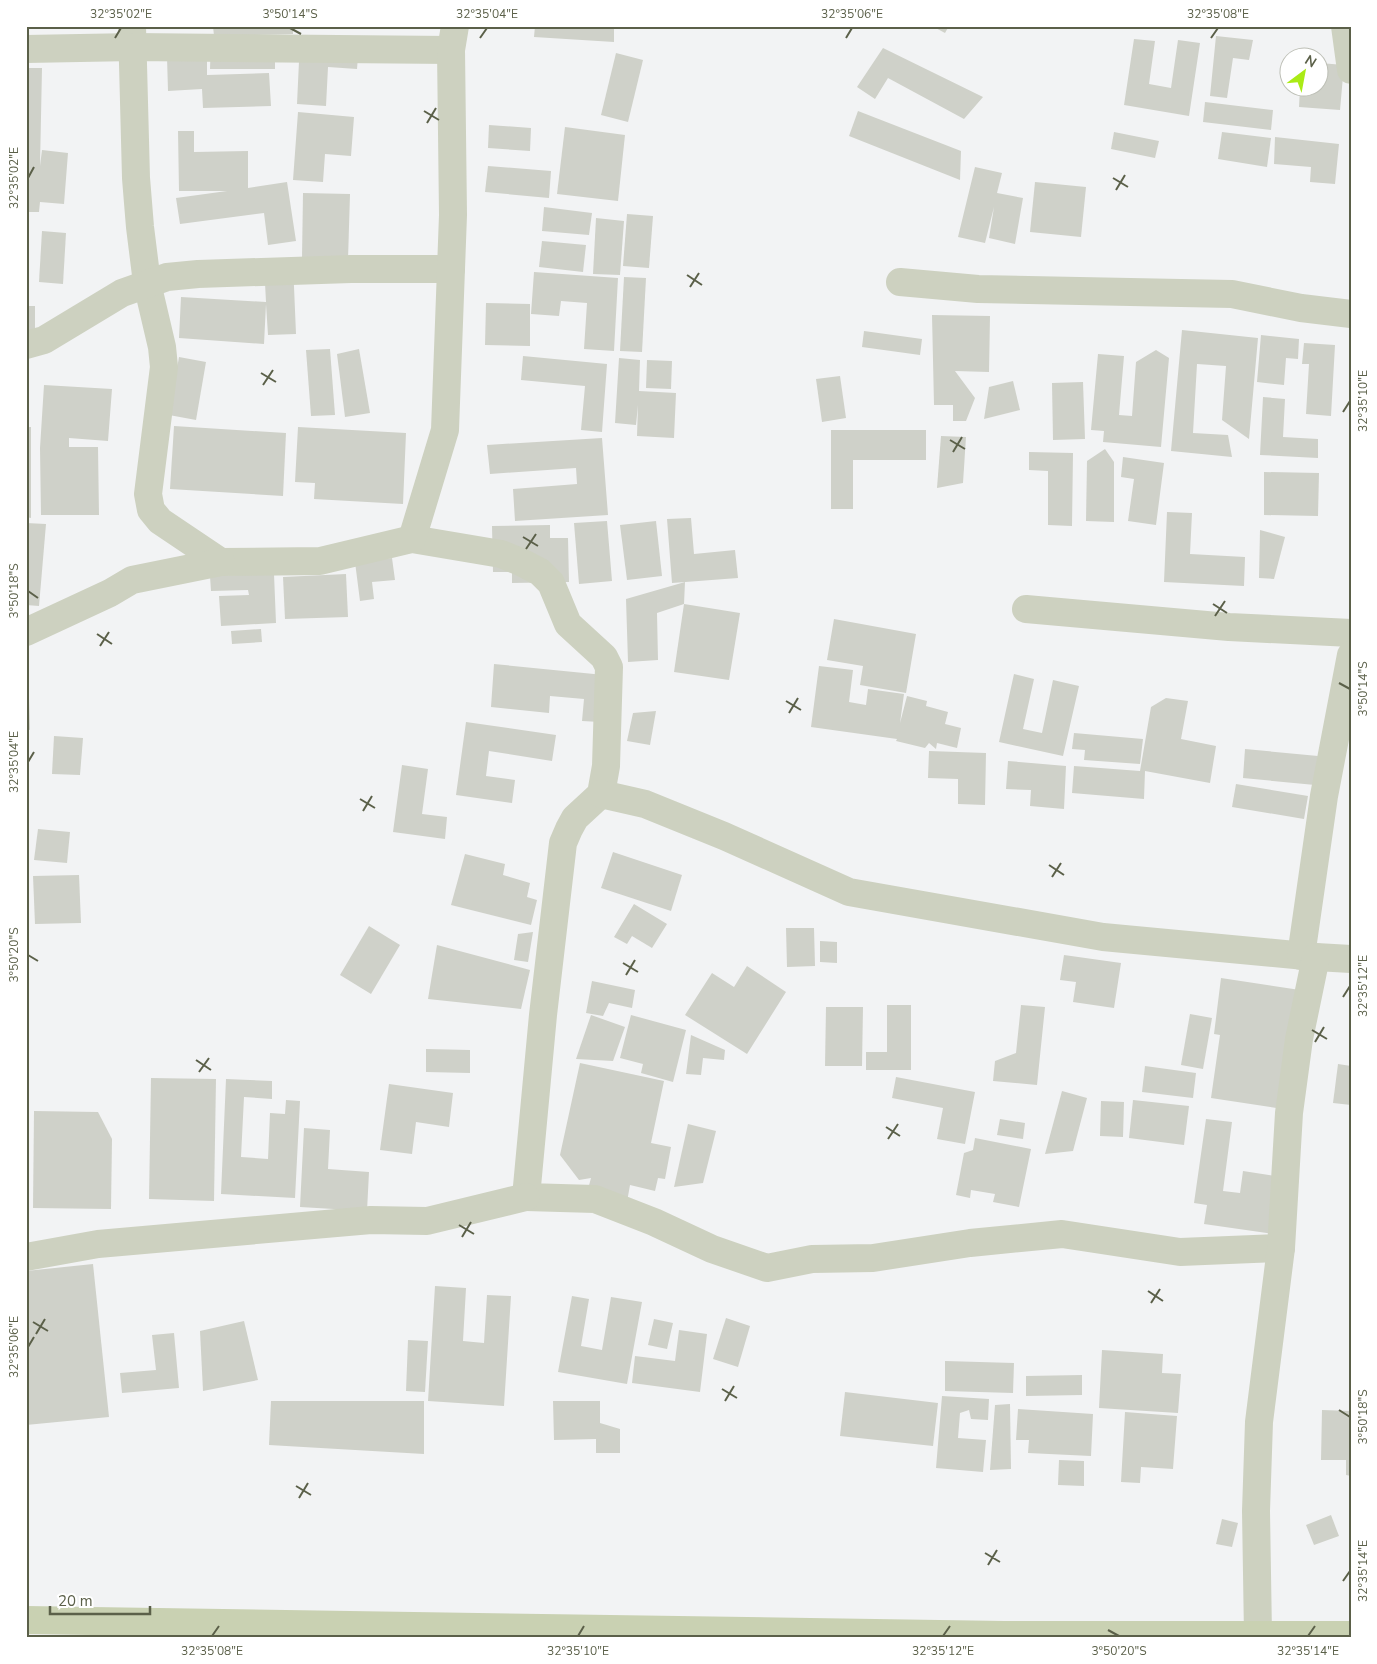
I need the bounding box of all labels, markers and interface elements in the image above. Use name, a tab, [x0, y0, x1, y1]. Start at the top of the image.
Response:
text: 32°35'02"E	[90, 6, 152, 22]
text: 3°50'14"S	[262, 6, 318, 22]
text: 32°35'04"E	[456, 6, 518, 22]
text: 32°35'06"E	[821, 6, 883, 22]
text: 32°35'08"E	[1187, 6, 1249, 22]
north arrow	[1280, 48, 1330, 98]
text: N	[1301, 51, 1320, 72]
text: 32°35'02"E	[6, 147, 22, 209]
text: 32°35'10"E	[1355, 370, 1371, 432]
text: 3°50'18"S	[6, 563, 22, 619]
text: 3°50'14"S	[1355, 661, 1371, 717]
text: 32°35'04"E	[6, 731, 22, 793]
text: 3°50'20"S	[6, 927, 22, 983]
text: 32°35'12"E	[1355, 955, 1371, 1017]
text: 32°35'06"E	[6, 1316, 22, 1378]
text: 3°50'18"S	[1355, 1389, 1371, 1445]
text: 32°35'14"E	[1355, 1540, 1371, 1602]
scale bar	[50, 1584, 150, 1616]
text: 20 m	[58, 1591, 93, 1611]
text: 32°35'08"E	[181, 1643, 243, 1659]
text: 32°35'10"E	[547, 1643, 609, 1659]
text: 32°35'12"E	[912, 1643, 974, 1659]
text: 3°50'20"S	[1091, 1643, 1147, 1659]
text: 32°35'14"E	[1277, 1643, 1339, 1659]

